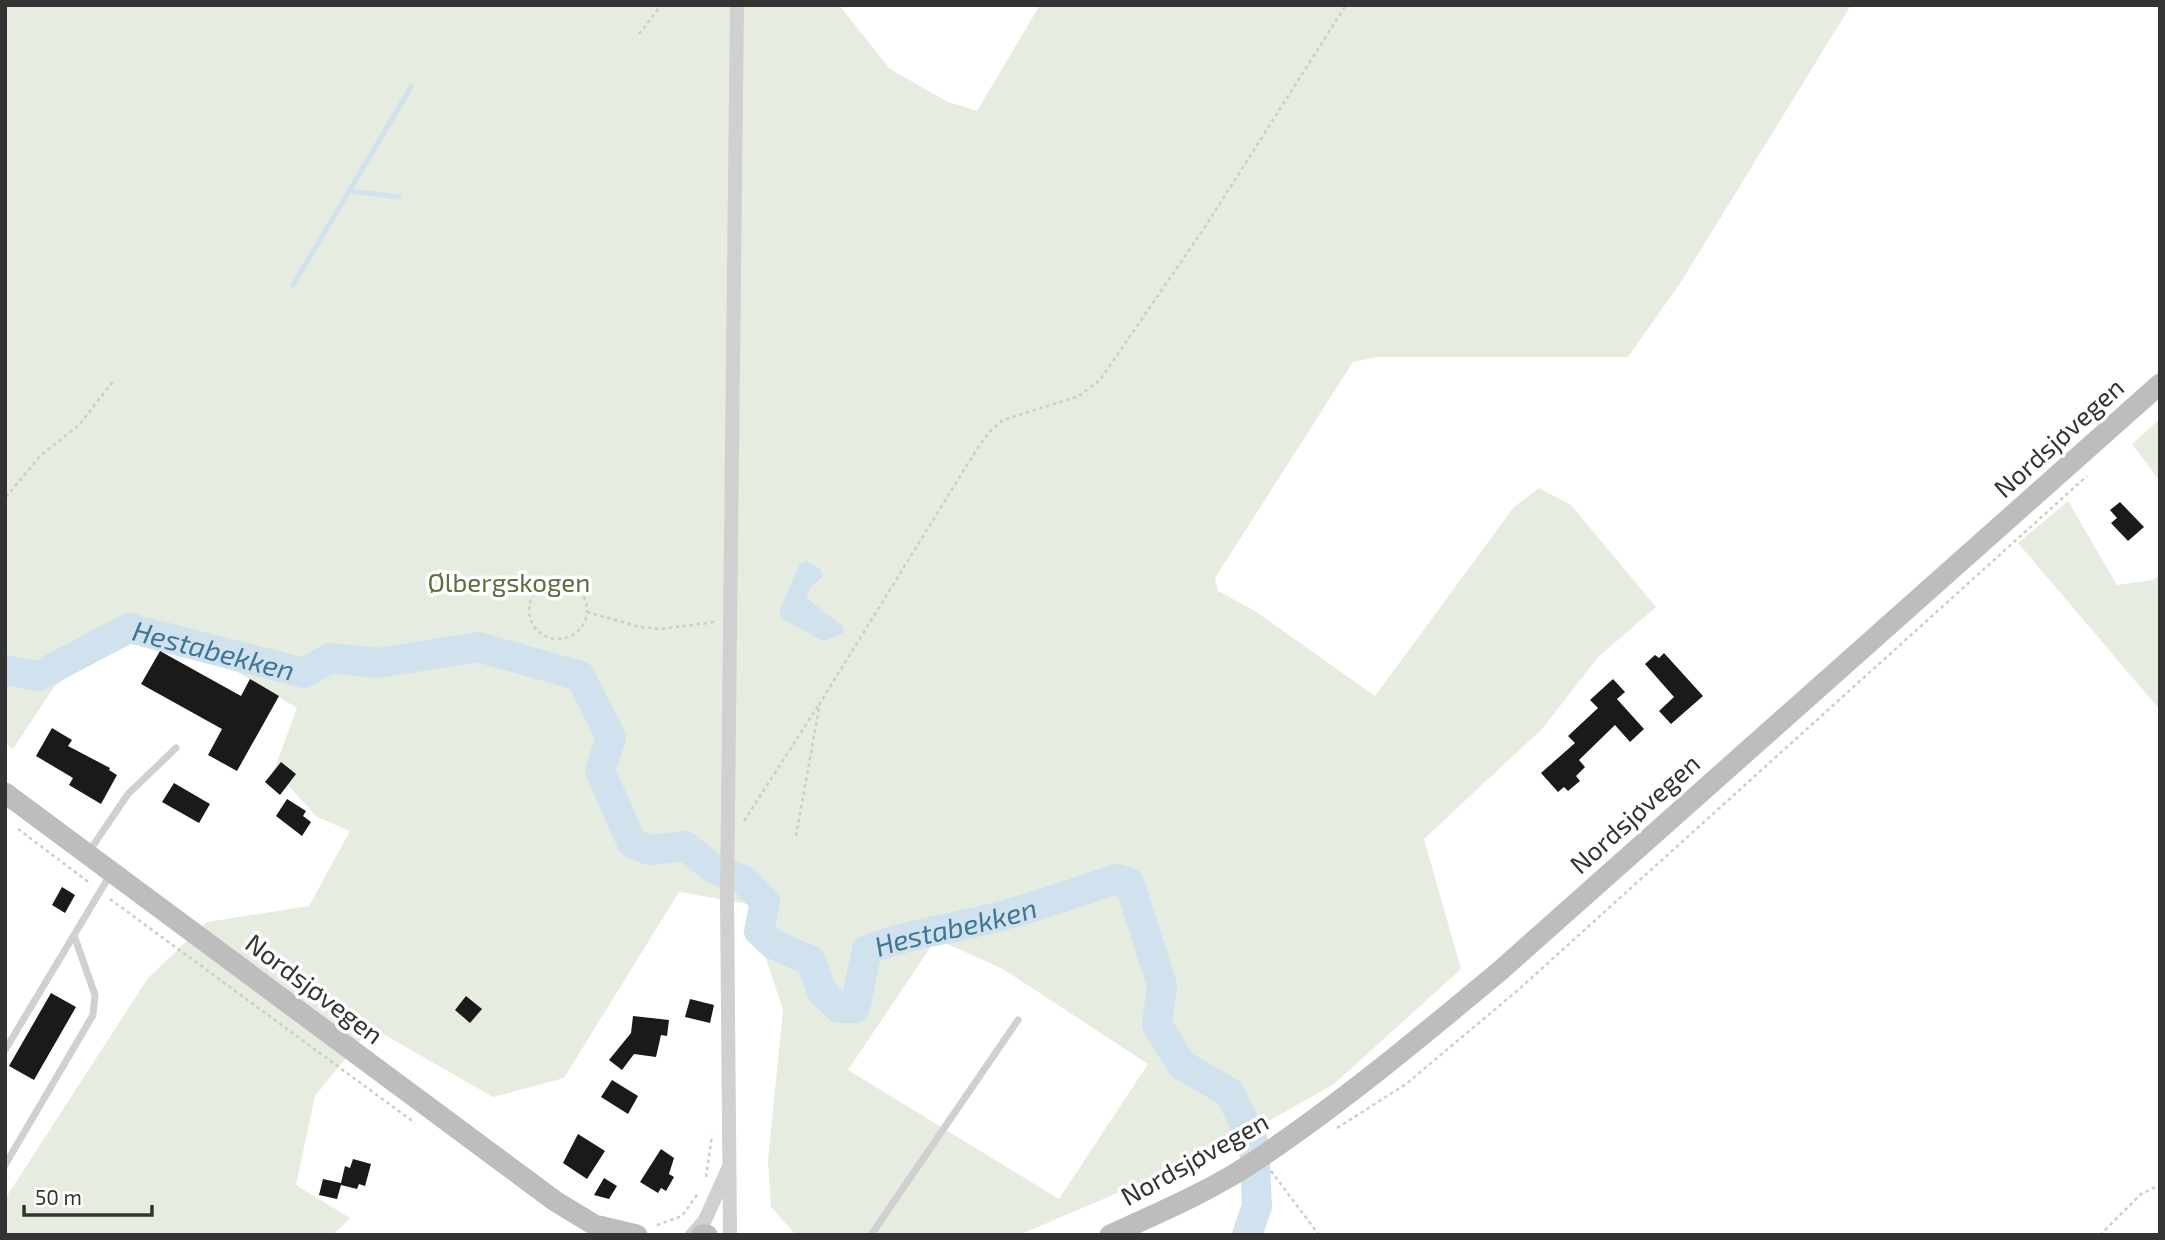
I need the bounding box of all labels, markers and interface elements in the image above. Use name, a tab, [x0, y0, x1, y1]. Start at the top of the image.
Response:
street label: Nordsjøvegen	[1987, 371, 2129, 503]
park label: Ølbergskogen	[428, 566, 590, 597]
water label: Hestabekken	[129, 613, 298, 687]
street label: Nordsjøvegen	[1563, 747, 1705, 879]
water label: Hestabekken	[870, 890, 1041, 963]
street label: Nordsjøvegen	[240, 926, 390, 1050]
street label: Nordsjøvegen	[1115, 1105, 1273, 1211]
scale bar	[24, 1174, 152, 1218]
text: 50 m	[35, 1184, 82, 1209]

